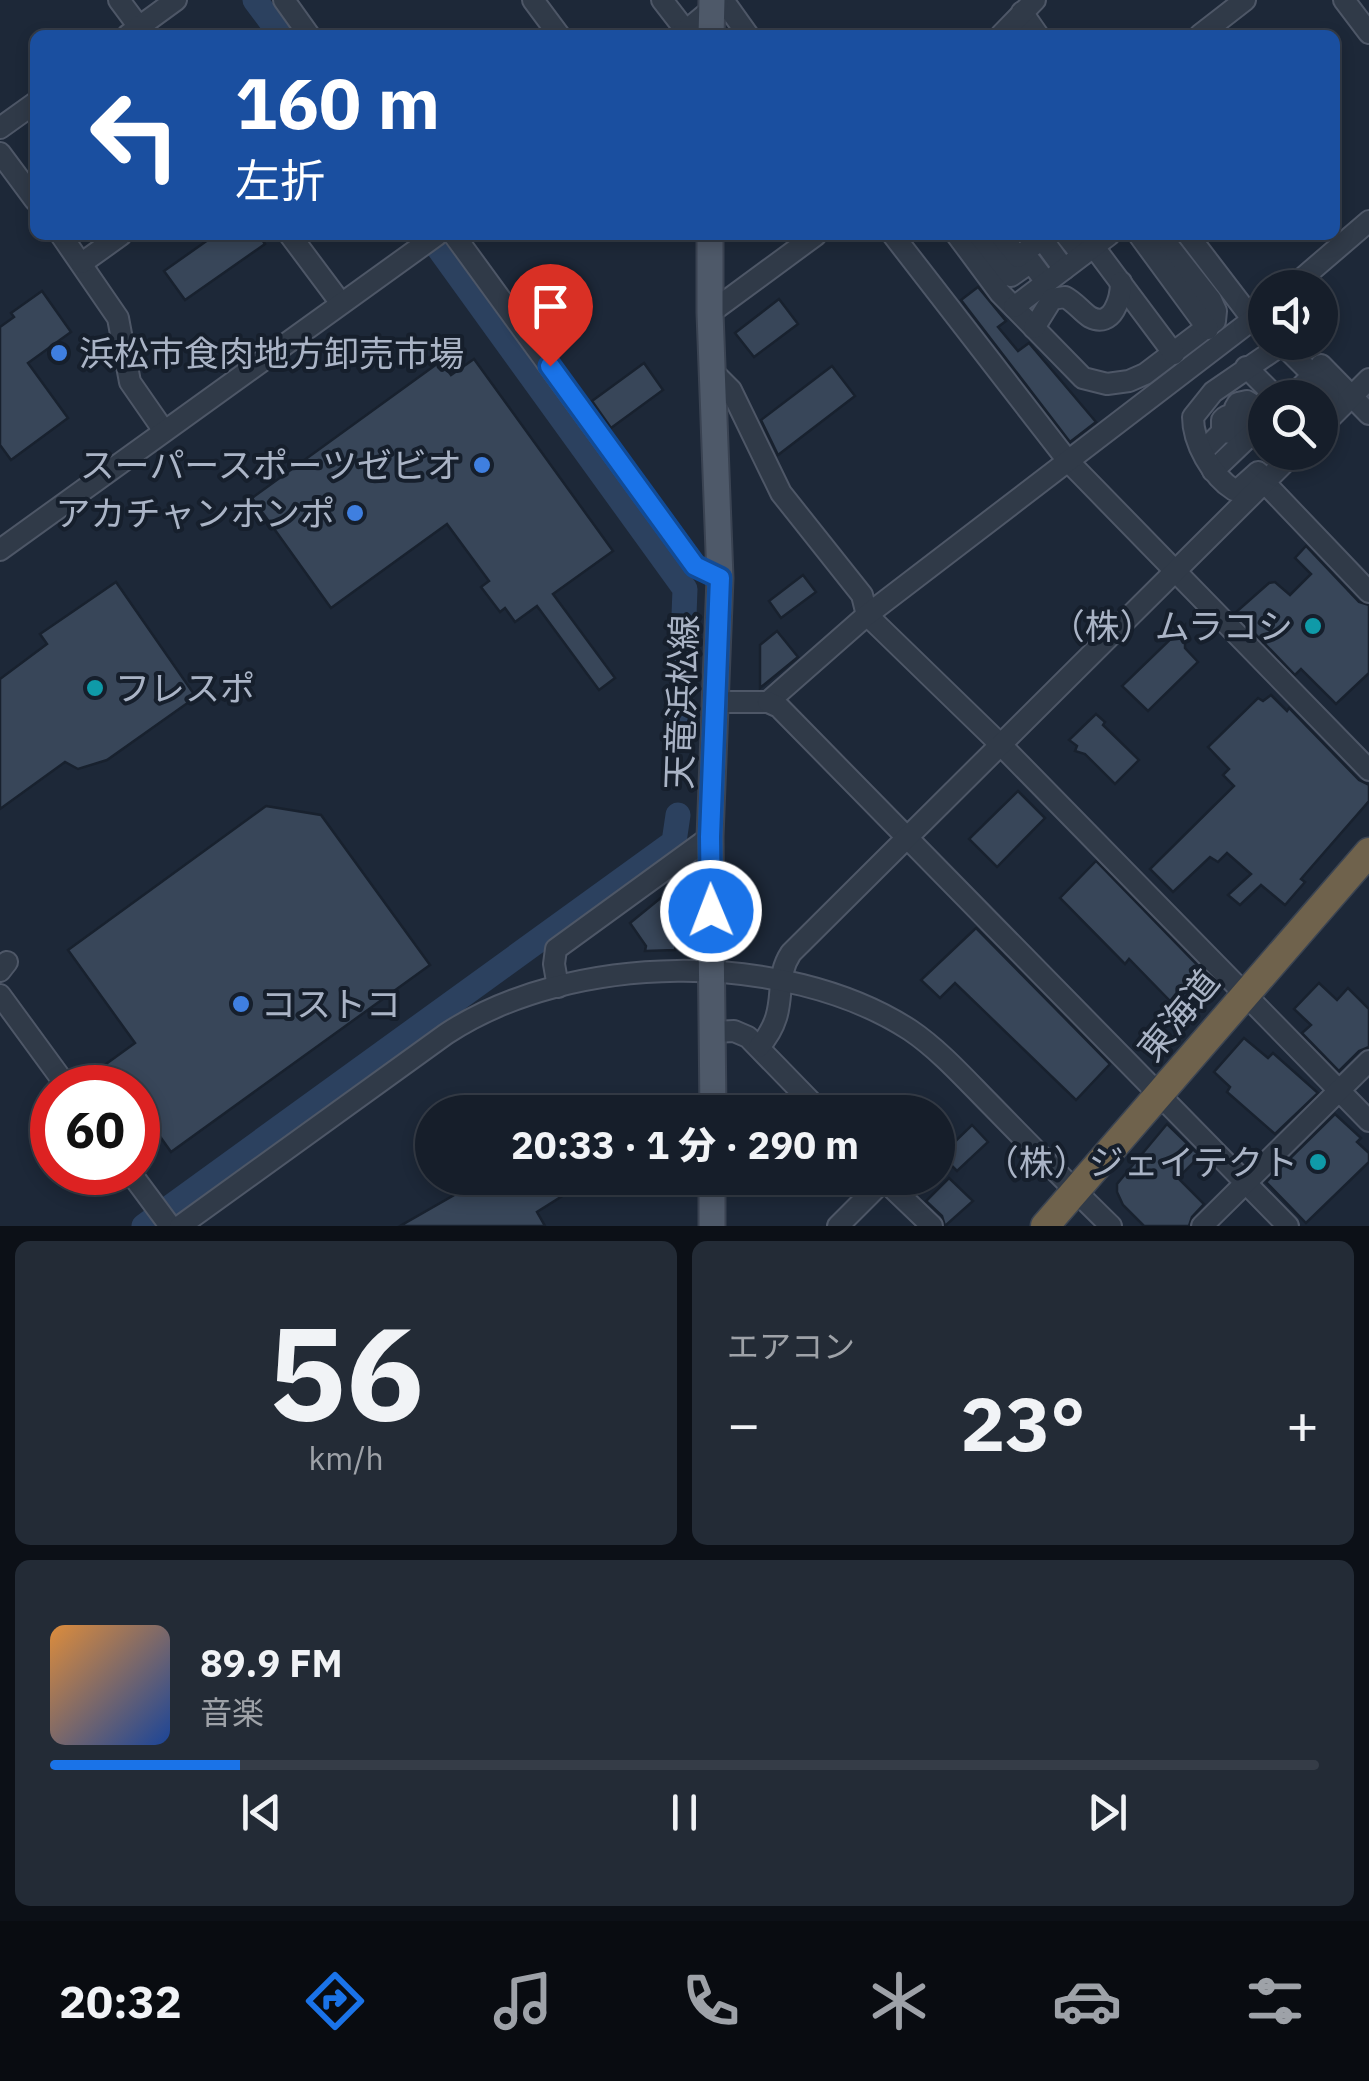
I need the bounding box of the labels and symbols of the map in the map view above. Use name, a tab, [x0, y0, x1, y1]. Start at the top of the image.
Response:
pin	[508, 264, 593, 367]
place label: 浜松市食肉地方卸売市場	[79, 330, 464, 376]
marker: 浜松市食肉地方卸売市場	[48, 342, 70, 364]
place label: スーパースポーツゼビオ	[80, 442, 462, 488]
marker: スーパースポーツゼビオ	[471, 454, 493, 476]
place label: アカチャンホンポ	[55, 490, 335, 536]
marker: アカチャンホンポ	[344, 502, 366, 524]
place label: （株）ムラコシ	[1050, 603, 1293, 649]
street label: 天竜浜松線	[655, 614, 707, 790]
marker: （株）ムラコシ	[1302, 615, 1324, 637]
place label: フレスポ	[115, 665, 255, 711]
marker: フレスポ	[84, 677, 106, 699]
position arrow	[659, 859, 763, 963]
street label: 東海道	[1127, 960, 1229, 1070]
place label: コストコ	[261, 981, 401, 1027]
marker: コストコ	[230, 993, 252, 1015]
speed limit sign: 60	[30, 1065, 160, 1195]
place label: （株）ジェイテクト	[984, 1139, 1298, 1185]
marker: （株）ジェイテクト	[1307, 1151, 1329, 1173]

